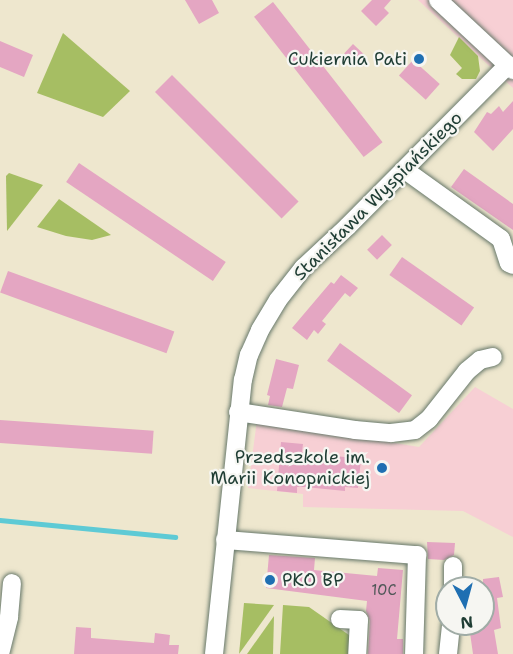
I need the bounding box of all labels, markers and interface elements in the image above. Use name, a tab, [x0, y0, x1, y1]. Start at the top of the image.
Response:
place label: Cukiernia Pati	[288, 48, 407, 70]
marker: Cukiernia Pati	[412, 52, 426, 66]
street label: Stanisława Wyspiańskiego	[289, 107, 467, 285]
place label: Przedszkole im. Marii Konopnickiej	[210, 447, 370, 490]
marker: Przedszkole im. Marii Konopnickiej	[375, 461, 389, 475]
place label: PKO BP	[282, 569, 344, 591]
marker: PKO BP	[263, 573, 277, 587]
north arrow	[435, 576, 495, 636]
house number: 10C	[371, 582, 397, 600]
text: N	[459, 611, 474, 634]

